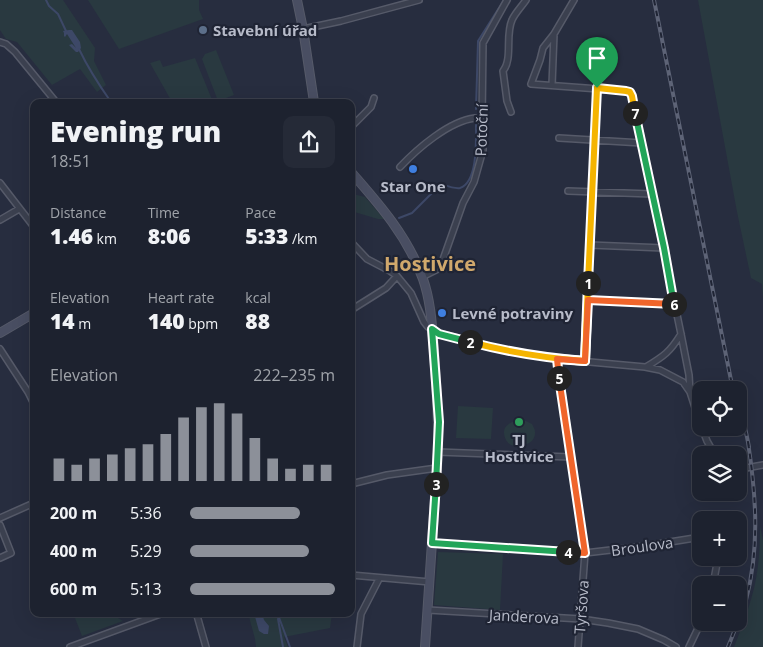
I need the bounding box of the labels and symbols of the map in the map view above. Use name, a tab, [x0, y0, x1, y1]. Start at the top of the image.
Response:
place label: Stavební úřad	[213, 20, 317, 40]
marker: Stavební úřad	[197, 24, 209, 36]
pin	[576, 37, 618, 88]
pin: 7	[622, 100, 648, 126]
street label: Potoční	[470, 102, 492, 157]
marker: Star One	[407, 163, 419, 175]
place label: Star One	[380, 176, 446, 196]
district label: Hostivice	[384, 250, 476, 277]
pin: 1	[576, 270, 600, 296]
pin: 6	[662, 292, 686, 316]
place label: Levné potraviny	[452, 303, 574, 323]
marker: Levné potraviny	[436, 307, 448, 319]
pin: 2	[458, 330, 482, 354]
pin: 5	[546, 366, 572, 390]
marker: TJ Hostivice	[513, 416, 525, 428]
place label: TJ Hostivice	[485, 429, 554, 466]
pin: 3	[424, 472, 448, 496]
street label: Broulova	[610, 532, 674, 560]
pin: 4	[556, 540, 580, 564]
street label: Tyršova	[569, 579, 593, 635]
street label: Janderova	[486, 604, 560, 628]

